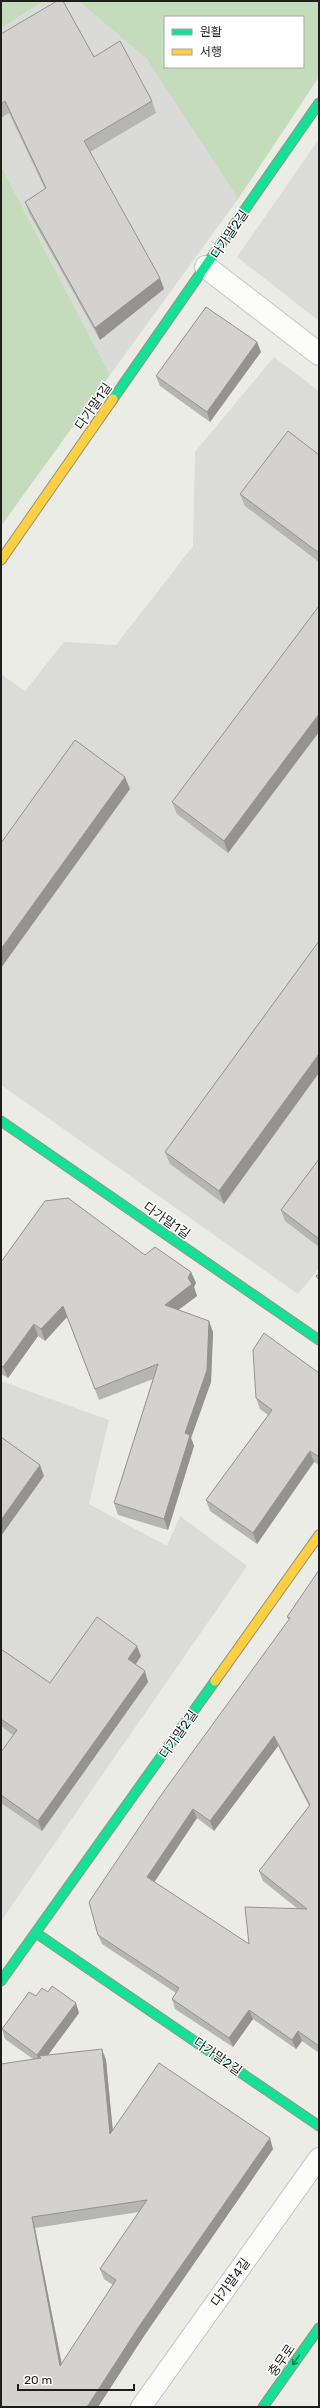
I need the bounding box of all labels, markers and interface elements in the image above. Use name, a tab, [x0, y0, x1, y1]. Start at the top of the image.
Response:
legend	[164, 16, 304, 68]
text: 원활	[200, 25, 222, 39]
text: 서행	[200, 45, 222, 59]
street label: 다가말2길	[208, 207, 251, 261]
street label: 다가말1길	[72, 380, 115, 432]
street label: 다가말1길	[141, 1199, 193, 1242]
street label: 다가말2길	[156, 1707, 200, 1761]
street label: 다가말2길	[191, 2034, 245, 2078]
street label: 다가말4길	[208, 2255, 253, 2309]
street label: 충무로	[265, 2341, 298, 2379]
one-way arrow	[292, 2354, 301, 2365]
scale bar	[18, 2366, 134, 2392]
text: 20 m	[24, 2373, 52, 2387]

